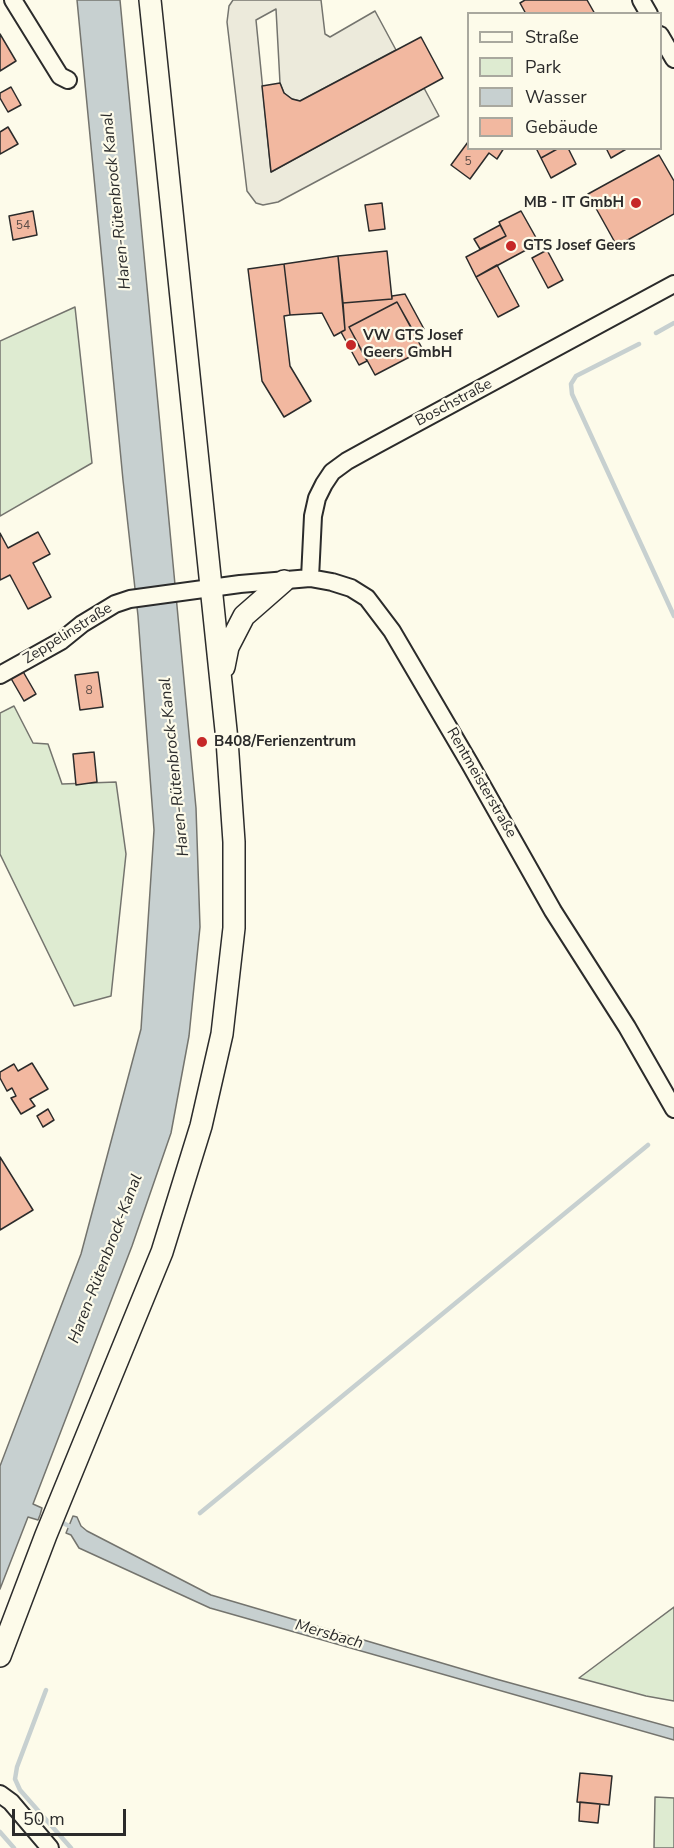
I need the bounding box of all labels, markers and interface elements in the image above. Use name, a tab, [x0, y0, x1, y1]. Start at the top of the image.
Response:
legend	[467, 12, 662, 150]
text: Straße	[525, 25, 579, 49]
text: Park	[525, 55, 561, 79]
text: Wasser	[525, 85, 587, 109]
water label: Haren-Rütenbrock Kanal	[98, 112, 136, 290]
text: Gebäude	[525, 115, 598, 139]
house number: 5	[464, 155, 472, 169]
place label: MB - IT GmbH	[524, 194, 624, 212]
marker: MB - IT GmbH	[629, 196, 643, 210]
house number: 54	[16, 219, 30, 233]
place label: GTS Josef Geers	[523, 237, 636, 255]
marker: GTS Josef Geers	[504, 239, 518, 253]
place label: VW GTS Josef Geers GmbH	[363, 327, 463, 362]
marker: VW GTS Josef Geers GmbH	[344, 338, 358, 352]
street label: Boschstraße	[413, 375, 495, 431]
street label: Zeppelinstraße	[20, 600, 116, 668]
water label: Haren-Rütenbrock-Kanal	[156, 677, 194, 857]
house number: 8	[85, 684, 93, 698]
street label: Rentmeisterstraße	[442, 725, 520, 841]
place label: B408/Ferienzentrum	[214, 733, 356, 751]
marker: B408/Ferienzentrum	[195, 735, 209, 749]
water label: Haren-Rütenbrock-Kanal	[65, 1172, 147, 1346]
water label: Mersbach	[293, 1616, 365, 1654]
scale bar	[15, 1797, 129, 1835]
text: 50 m	[23, 1807, 65, 1831]

